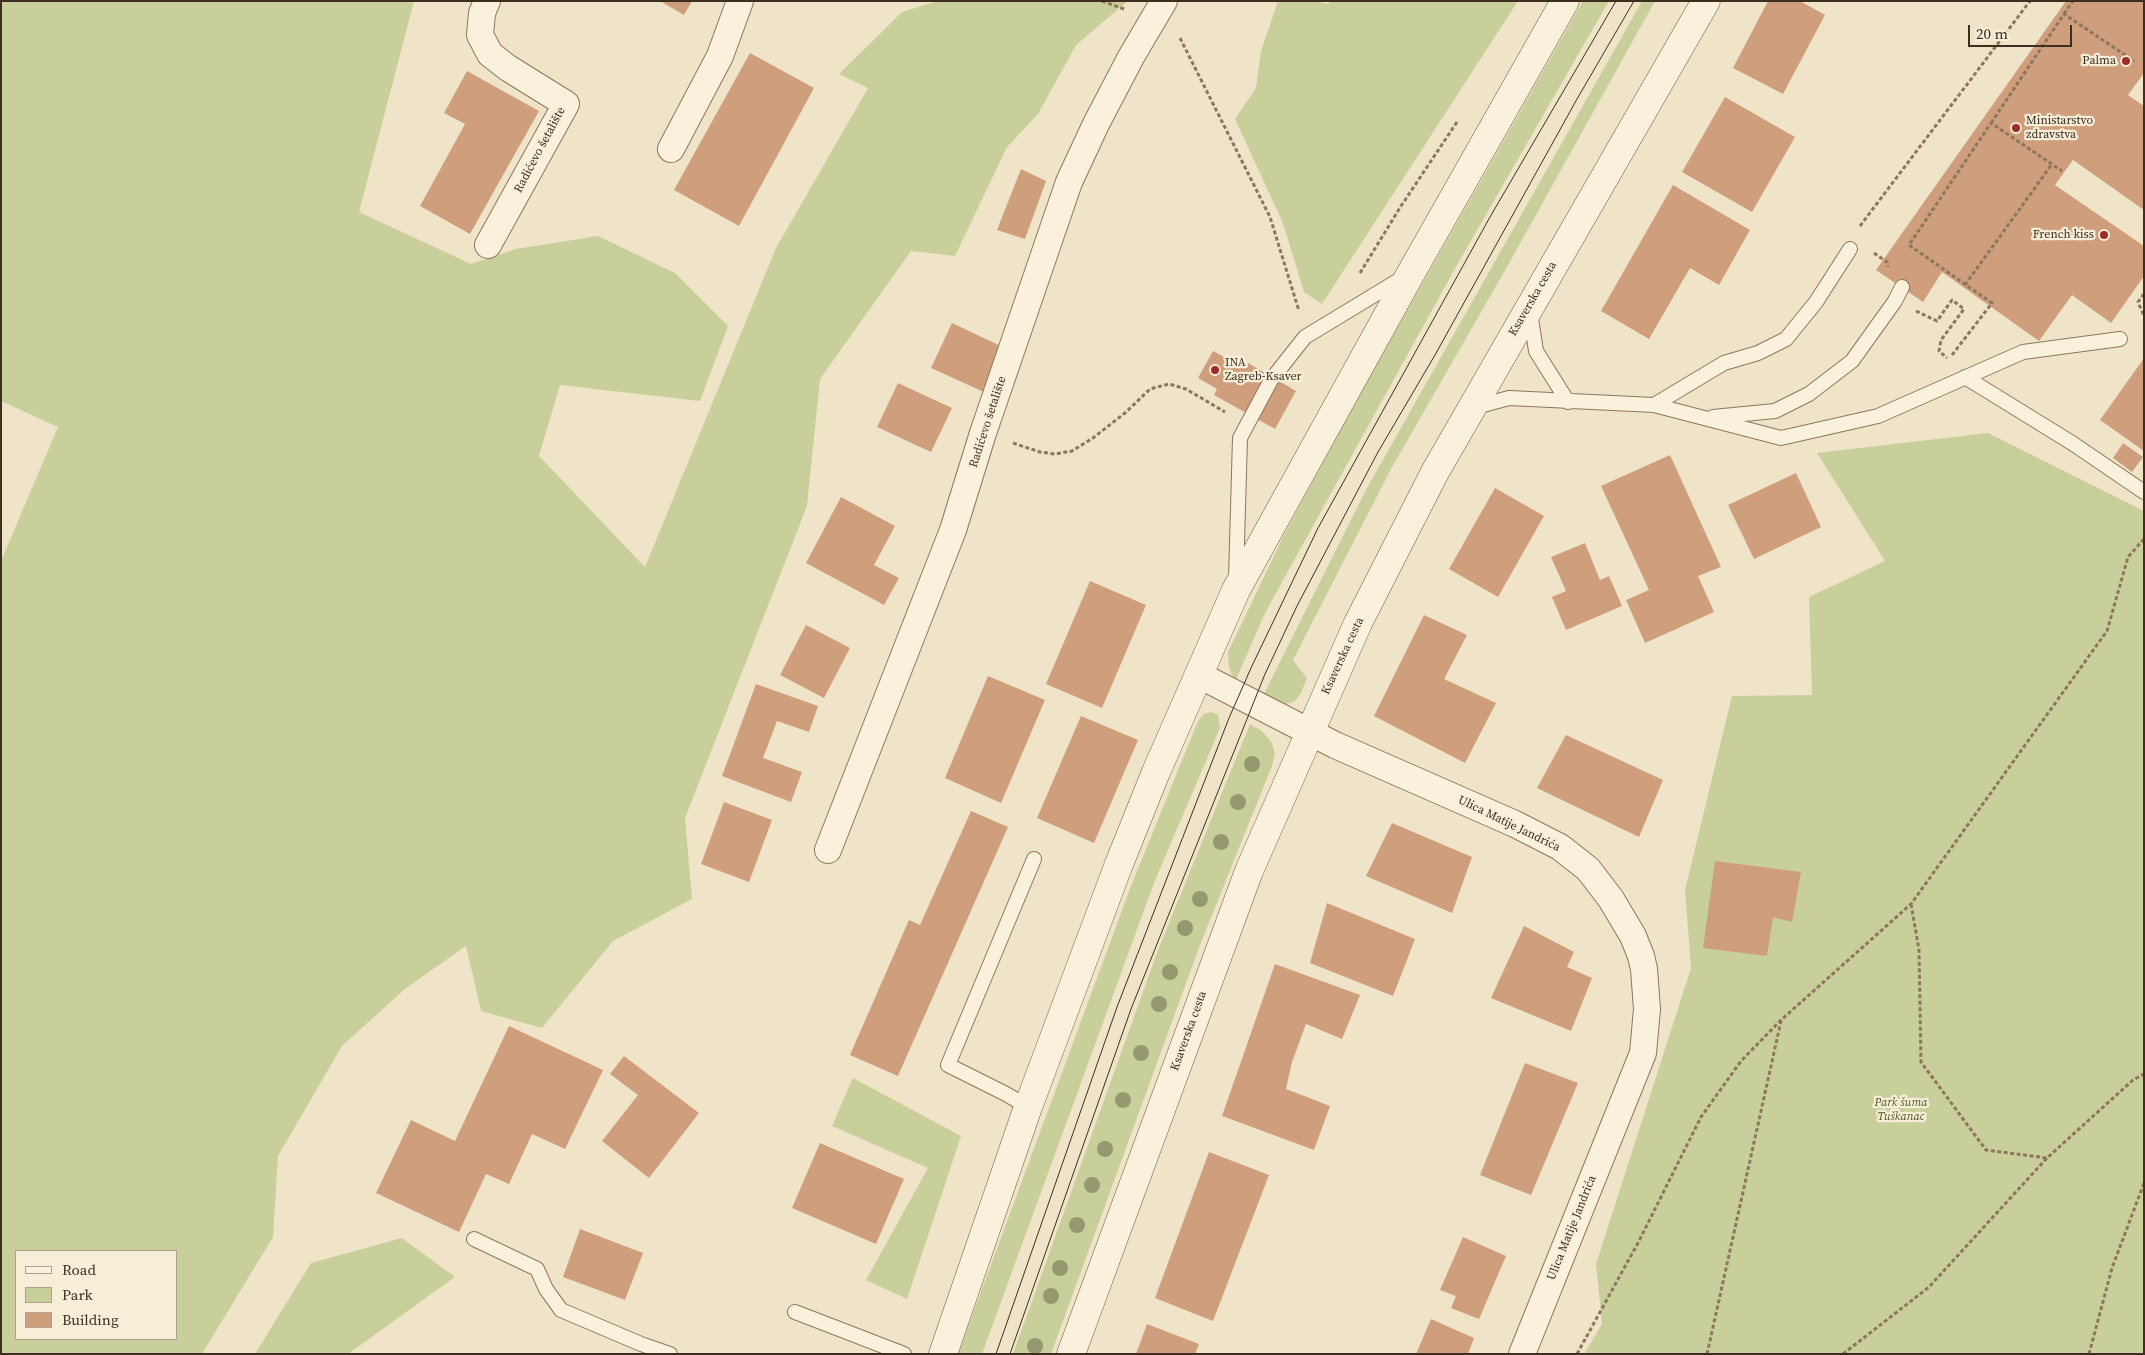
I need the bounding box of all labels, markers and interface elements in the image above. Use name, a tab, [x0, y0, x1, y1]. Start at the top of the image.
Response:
scale bar	[1970, 15, 2074, 47]
text: 20 m	[1976, 23, 2008, 44]
place label: Palma	[2082, 54, 2116, 68]
marker: Palma	[2120, 55, 2132, 67]
street label: Radićevo šetalište	[511, 105, 569, 195]
place label: Ministarstvo zdravstva	[2026, 114, 2093, 142]
marker: Ministarstvo zdravstva	[2010, 122, 2022, 134]
place label: French kiss	[2033, 228, 2094, 242]
marker: French kiss	[2098, 229, 2110, 241]
street label: Ksaverska cesta	[1506, 259, 1560, 339]
place label: INA Zagreb-Ksaver	[1225, 356, 1302, 384]
marker: INA Zagreb-Ksaver	[1209, 364, 1221, 376]
street label: Radićevo šetalište	[966, 375, 1010, 469]
street label: Ksaverska cesta	[1319, 615, 1367, 697]
street label: Ulica Matije Jandrića	[1456, 793, 1562, 855]
street label: Ksaverska cesta	[1168, 989, 1210, 1073]
park label: Park šuma Tuškanac	[1874, 1096, 1928, 1124]
street label: Ulica Matije Jandrića	[1544, 1173, 1600, 1283]
legend	[15, 1250, 178, 1340]
text: Road	[62, 1259, 96, 1280]
text: Park	[62, 1284, 93, 1305]
text: Building	[62, 1309, 119, 1330]

